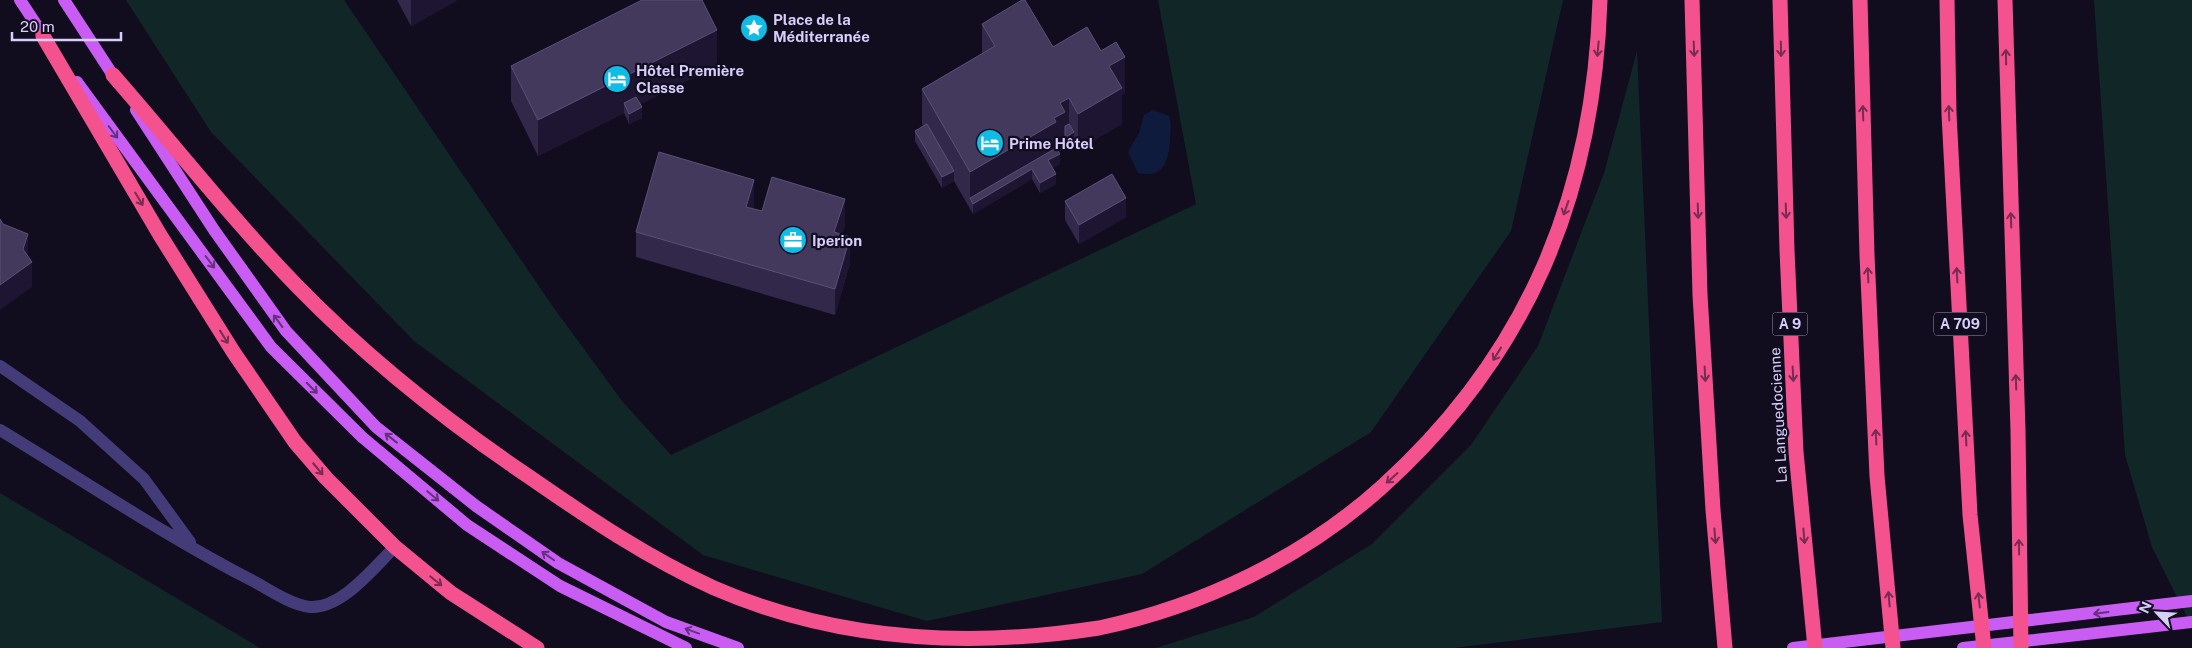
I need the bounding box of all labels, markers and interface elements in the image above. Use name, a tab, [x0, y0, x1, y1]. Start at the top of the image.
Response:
scale bar	[12, 10, 121, 42]
place label: Place de la Méditerranée	[773, 11, 870, 45]
place icon: Place de la Méditerranée	[739, 13, 769, 43]
text: 20 m	[20, 18, 55, 35]
one-way arrow	[1593, 40, 1603, 56]
one-way arrow	[1689, 40, 1698, 56]
one-way arrow	[1776, 40, 1786, 56]
one-way arrow	[2002, 49, 2011, 65]
place label: Hôtel Première Classe	[636, 62, 744, 96]
hotel icon: Hôtel Première Classe	[602, 64, 632, 94]
one-way arrow	[1858, 105, 1868, 121]
one-way arrow	[1944, 105, 1954, 122]
one-way arrow	[108, 125, 119, 138]
hotel icon: Prime Hôtel	[975, 128, 1005, 158]
place label: Prime Hôtel	[1009, 135, 1094, 152]
one-way arrow	[134, 191, 144, 205]
one-way arrow	[1561, 199, 1570, 215]
one-way arrow	[1693, 202, 1703, 219]
one-way arrow	[1781, 202, 1791, 219]
one-way arrow	[2006, 212, 2016, 228]
office icon: Iperion	[778, 225, 808, 255]
place label: Iperion	[812, 232, 862, 249]
one-way arrow	[205, 255, 215, 269]
one-way arrow	[1863, 267, 1872, 283]
one-way arrow	[1953, 268, 1962, 284]
road number: A 9	[1772, 312, 1808, 336]
road number: A 709	[1934, 312, 1986, 336]
one-way arrow	[273, 314, 284, 328]
one-way arrow	[219, 330, 229, 344]
one-way arrow	[1492, 347, 1502, 361]
street label: La Languedocienne	[1766, 347, 1790, 483]
one-way arrow	[1700, 365, 1709, 381]
one-way arrow	[1788, 365, 1797, 381]
one-way arrow	[2011, 374, 2021, 390]
one-way arrow	[306, 382, 318, 394]
one-way arrow	[1871, 430, 1880, 446]
one-way arrow	[1961, 430, 1970, 446]
one-way arrow	[384, 432, 397, 443]
one-way arrow	[313, 462, 324, 475]
one-way arrow	[1386, 472, 1399, 483]
one-way arrow	[426, 491, 439, 502]
one-way arrow	[1710, 527, 1720, 543]
one-way arrow	[1799, 527, 1809, 543]
one-way arrow	[2014, 539, 2024, 556]
one-way arrow	[542, 551, 556, 561]
one-way arrow	[429, 575, 442, 586]
north arrow	[2132, 588, 2182, 638]
one-way arrow	[1884, 592, 1893, 608]
one-way arrow	[1974, 592, 1984, 608]
text: N	[2136, 599, 2155, 616]
one-way arrow	[2093, 608, 2109, 618]
one-way arrow	[685, 626, 700, 635]

